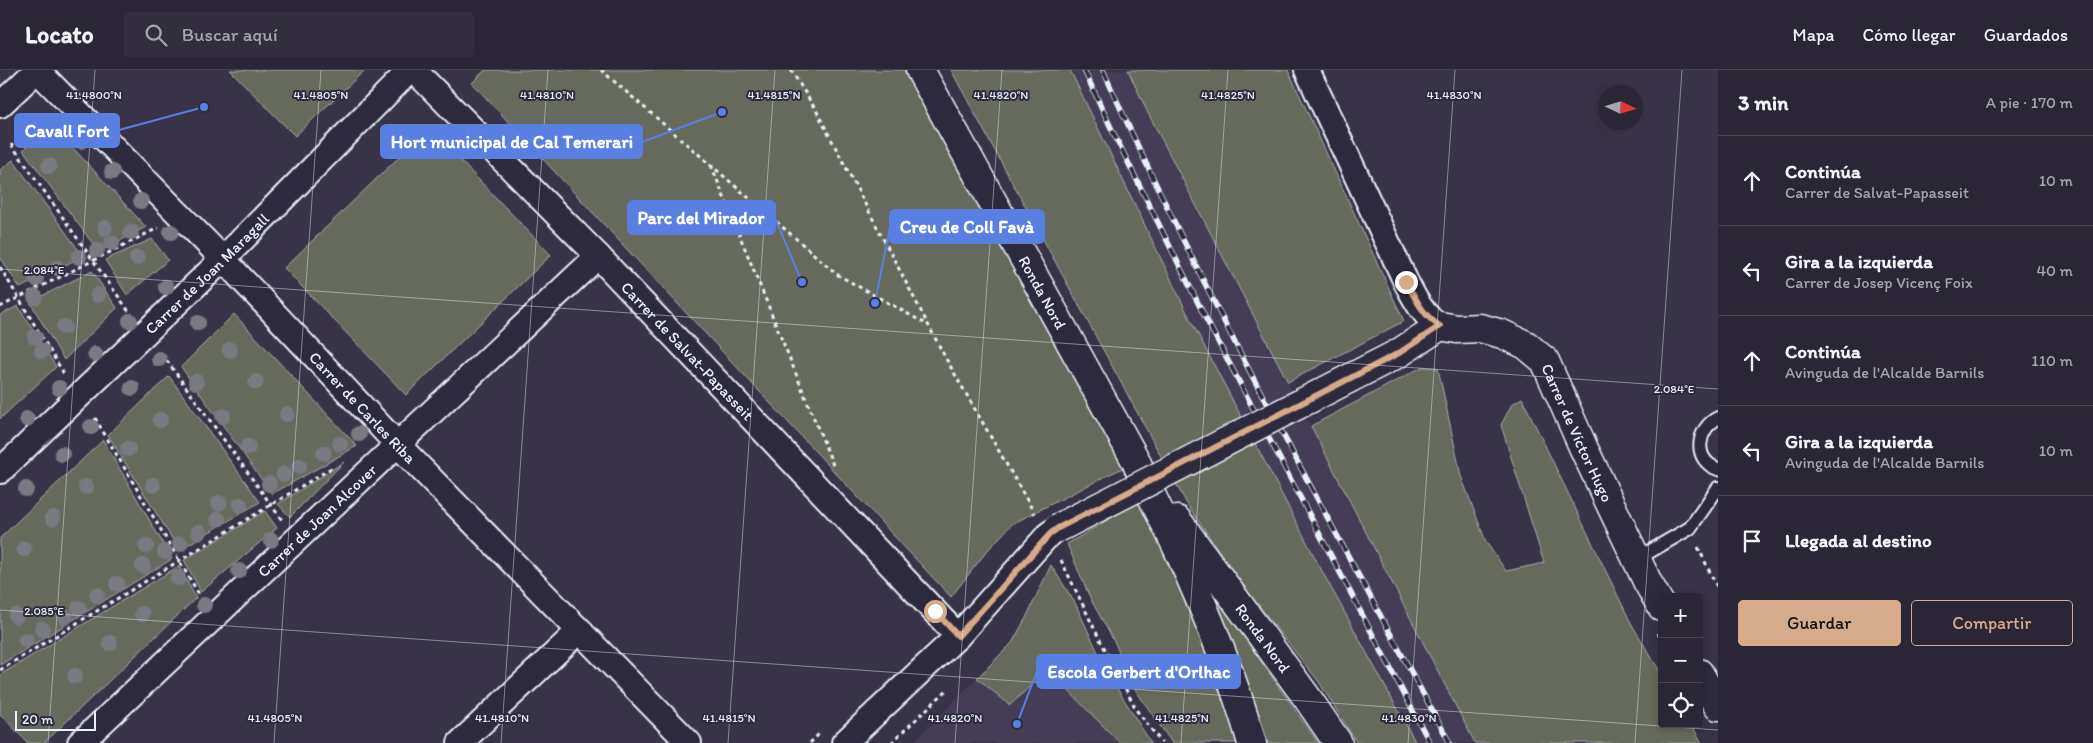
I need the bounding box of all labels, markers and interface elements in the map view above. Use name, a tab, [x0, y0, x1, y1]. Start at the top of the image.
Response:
search box	[124, 12, 474, 57]
text: Locato	[25, 20, 94, 49]
icon: search	[142, 21, 170, 49]
text: Buscar aquí	[182, 23, 278, 46]
text: Mapa	[1793, 24, 1834, 46]
text: Cómo llegar	[1862, 24, 1956, 46]
text: Guardados	[1984, 24, 2068, 46]
north arrow	[1598, 85, 1643, 130]
text: 41.4800°N	[66, 88, 122, 102]
text: 41.4805°N	[294, 88, 348, 102]
text: 41.4810°N	[520, 88, 574, 102]
text: 41.4815°N	[747, 88, 801, 102]
text: 41.4820°N	[974, 88, 1028, 102]
text: 41.4825°N	[1201, 88, 1255, 102]
text: 41.4830°N	[1426, 88, 1482, 102]
text: 3 min	[1738, 90, 1788, 115]
text: A pie · 170 m	[1986, 93, 2073, 112]
callout: Cavall Fort	[15, 114, 119, 147]
text: Cavall Fort	[25, 120, 110, 142]
callout: Hort municipal de Cal Temerari	[381, 125, 642, 158]
text: Hort municipal de Cal Temerari	[391, 131, 633, 153]
text: Continúa	[1785, 160, 1861, 183]
icon: ahead	[1738, 167, 1766, 195]
text: 10 m	[2039, 171, 2073, 190]
text: Carrer de Salvat-Papasseit	[1785, 183, 1969, 202]
callout: Parc del Mirador	[628, 201, 775, 234]
text: Parc del Mirador	[638, 207, 765, 229]
street label: Carrer de Joan Maragall	[141, 209, 273, 338]
callout: Creu de Coll Favà	[890, 210, 1044, 243]
text: Creu de Coll Favà	[900, 216, 1035, 238]
text: Gira a la izquierda	[1785, 250, 1933, 273]
street label: Ronda Nord	[1014, 253, 1070, 333]
icon: left	[1738, 257, 1766, 285]
text: 40 m	[2036, 261, 2073, 280]
text: 2.084°E	[24, 263, 65, 277]
route end	[1395, 271, 1418, 294]
text: Carrer de Josep Vicenç Foix	[1785, 273, 1973, 292]
street label: Carrer de Salvat-Papasseit	[617, 278, 758, 424]
text: Continúa	[1785, 340, 1861, 363]
icon: ahead	[1738, 347, 1766, 375]
street label: Carrer de Carles Riba	[305, 348, 420, 468]
text: 110 m	[2031, 351, 2073, 370]
street label: Carrer de Víctor Hugo	[1537, 361, 1617, 505]
text: Avinguda de l'Alcalde Barnils	[1785, 363, 1984, 382]
text: 2.084°E	[1654, 382, 1695, 396]
text: Gira a la izquierda	[1785, 430, 1933, 453]
icon: left	[1738, 437, 1766, 465]
text: 10 m	[2039, 441, 2073, 460]
text: Avinguda de l'Alcalde Barnils	[1785, 453, 1984, 472]
street label: Carrer de Joan Alcover	[254, 460, 381, 581]
icon: arrive	[1738, 527, 1766, 555]
text: Llegada al destino	[1785, 529, 1932, 552]
map controls	[1658, 593, 1703, 728]
button: +	[1658, 593, 1703, 638]
route start	[924, 600, 947, 623]
street label: Ronda Nord	[1231, 600, 1295, 677]
button: Guardar	[1738, 600, 1901, 646]
button: Compartir	[1911, 600, 2073, 646]
text: 2.085°E	[24, 604, 64, 618]
button: −	[1658, 638, 1703, 683]
callout: Escola Gerbert d'Orlhac	[1037, 655, 1240, 688]
text: Escola Gerbert d'Orlhac	[1048, 661, 1231, 683]
button: locate	[1658, 683, 1703, 728]
scale bar	[15, 708, 96, 731]
text: 20 m	[22, 711, 53, 728]
text: 41.4805°N	[248, 711, 302, 725]
text: 41.4810°N	[475, 711, 529, 725]
text: 41.4815°N	[702, 711, 756, 725]
text: 41.4820°N	[928, 711, 982, 725]
text: 41.4825°N	[1155, 711, 1209, 725]
text: 41.4830°N	[1381, 711, 1437, 725]

